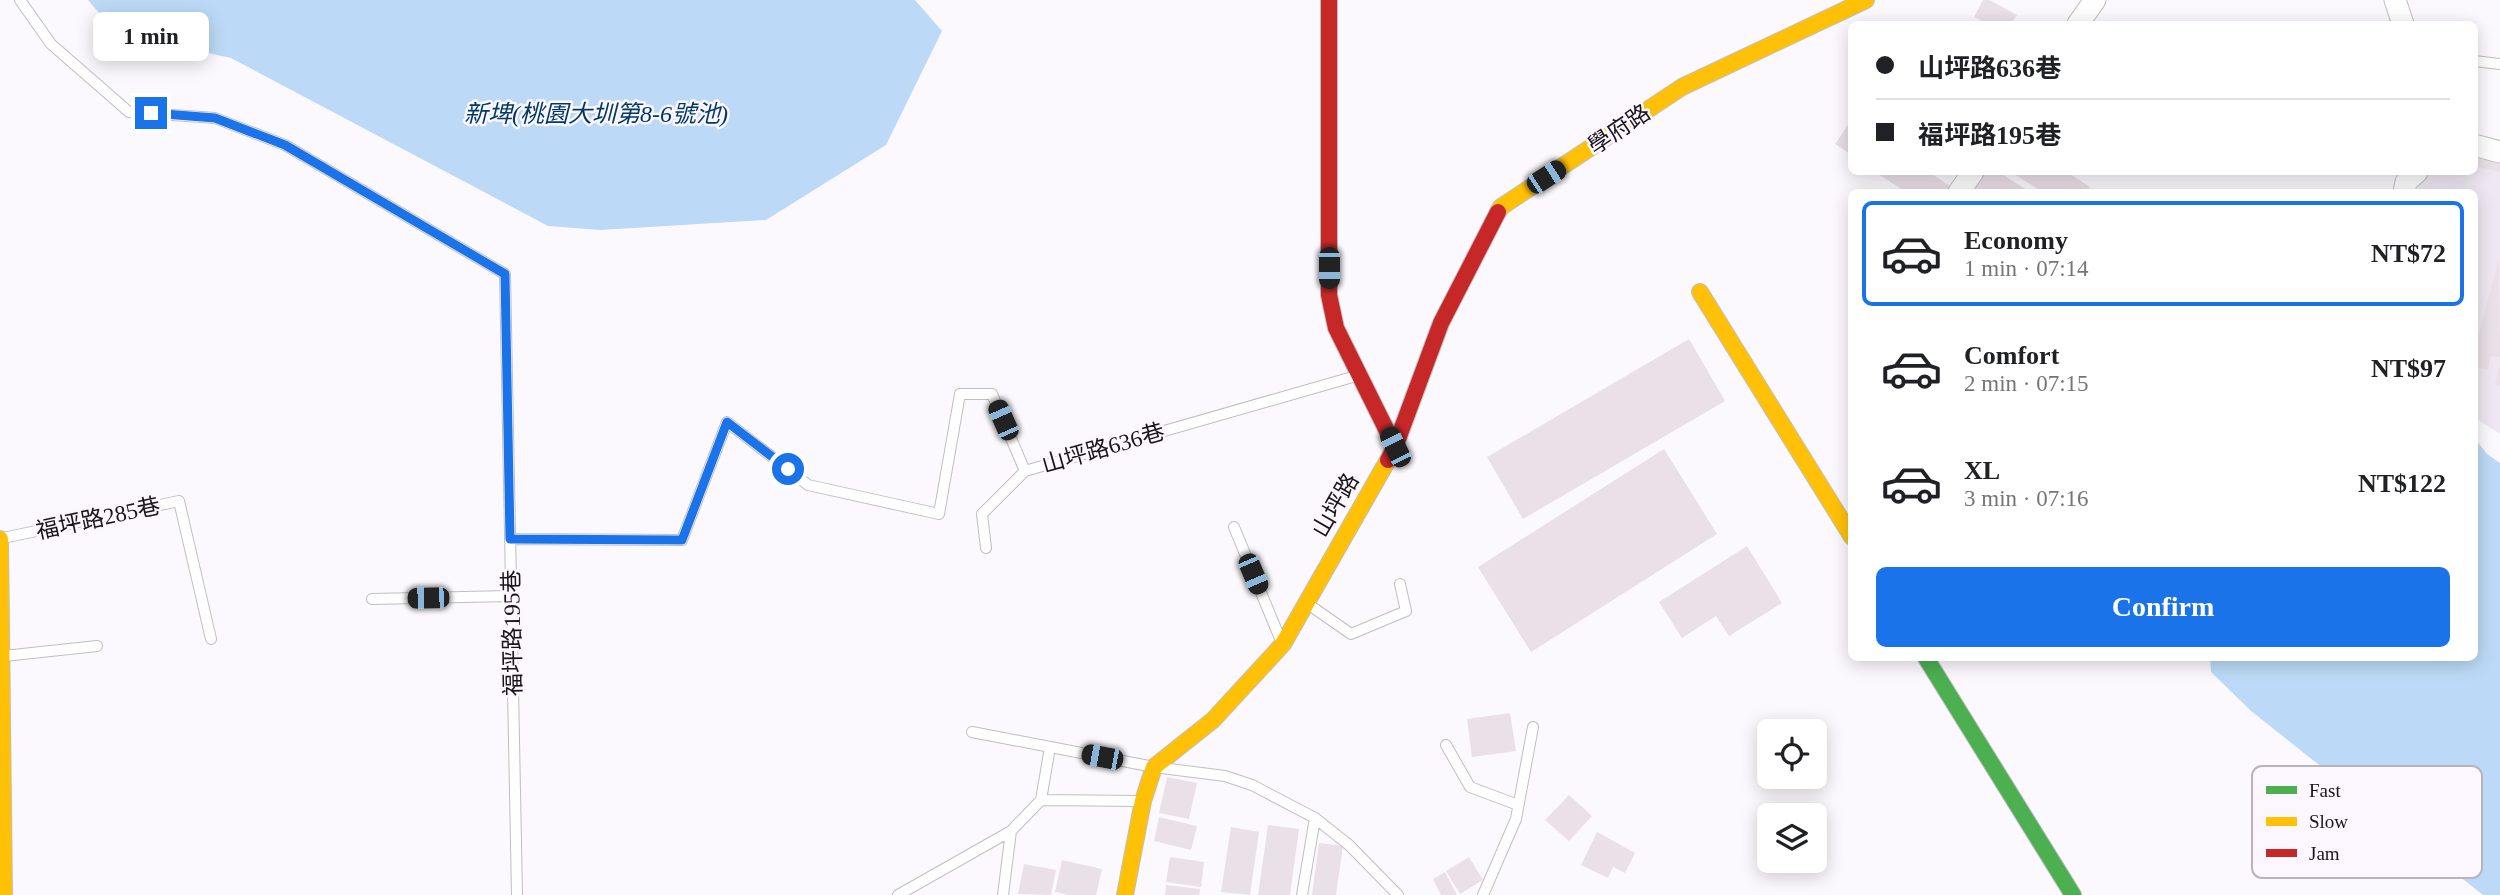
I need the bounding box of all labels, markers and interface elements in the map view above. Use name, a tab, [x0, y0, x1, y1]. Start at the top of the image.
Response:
callout: 1 min	[93, 11, 209, 60]
text: 1 min	[123, 24, 179, 49]
text: 山坪路636巷	[1918, 54, 2061, 83]
route end	[135, 97, 167, 129]
street label: 學府路	[1584, 100, 1655, 159]
water label: 新埤(桃園大圳第8-6號池)	[464, 101, 728, 127]
text: 福坪路195巷	[1918, 121, 2061, 150]
car	[1523, 157, 1570, 197]
icon: car	[1880, 222, 1943, 285]
text: Economy	[1964, 226, 2068, 255]
text: NT$72	[2371, 239, 2446, 268]
car	[1319, 247, 1340, 289]
text: 1 min · 07:14	[1964, 256, 2089, 281]
icon: car	[1880, 337, 1943, 400]
text: Comfort	[1964, 341, 2059, 370]
text: NT$97	[2371, 354, 2446, 383]
text: 2 min · 07:15	[1964, 371, 2089, 396]
car	[985, 397, 1022, 443]
street label: 山坪路636巷	[1039, 419, 1167, 478]
car	[1377, 424, 1414, 470]
icon: car	[1880, 452, 1943, 515]
route start	[772, 453, 804, 485]
text: XL	[1964, 456, 2000, 485]
street label: 山坪路	[1307, 469, 1364, 541]
text: NT$122	[2358, 469, 2446, 498]
text: 3 min · 07:16	[1964, 486, 2089, 511]
street label: 福坪路285巷	[34, 493, 163, 544]
car	[1236, 551, 1271, 597]
button: Confirm	[1876, 567, 2450, 647]
street label: 福坪路195巷	[499, 570, 526, 696]
car	[407, 587, 450, 609]
map controls	[1757, 719, 1827, 873]
button: locate	[1757, 719, 1827, 789]
car	[1080, 743, 1125, 771]
legend	[2252, 766, 2482, 878]
text: Fast	[2309, 780, 2341, 801]
button: layers	[1757, 803, 1827, 873]
text: Slow	[2309, 811, 2348, 832]
text: Jam	[2309, 843, 2340, 864]

